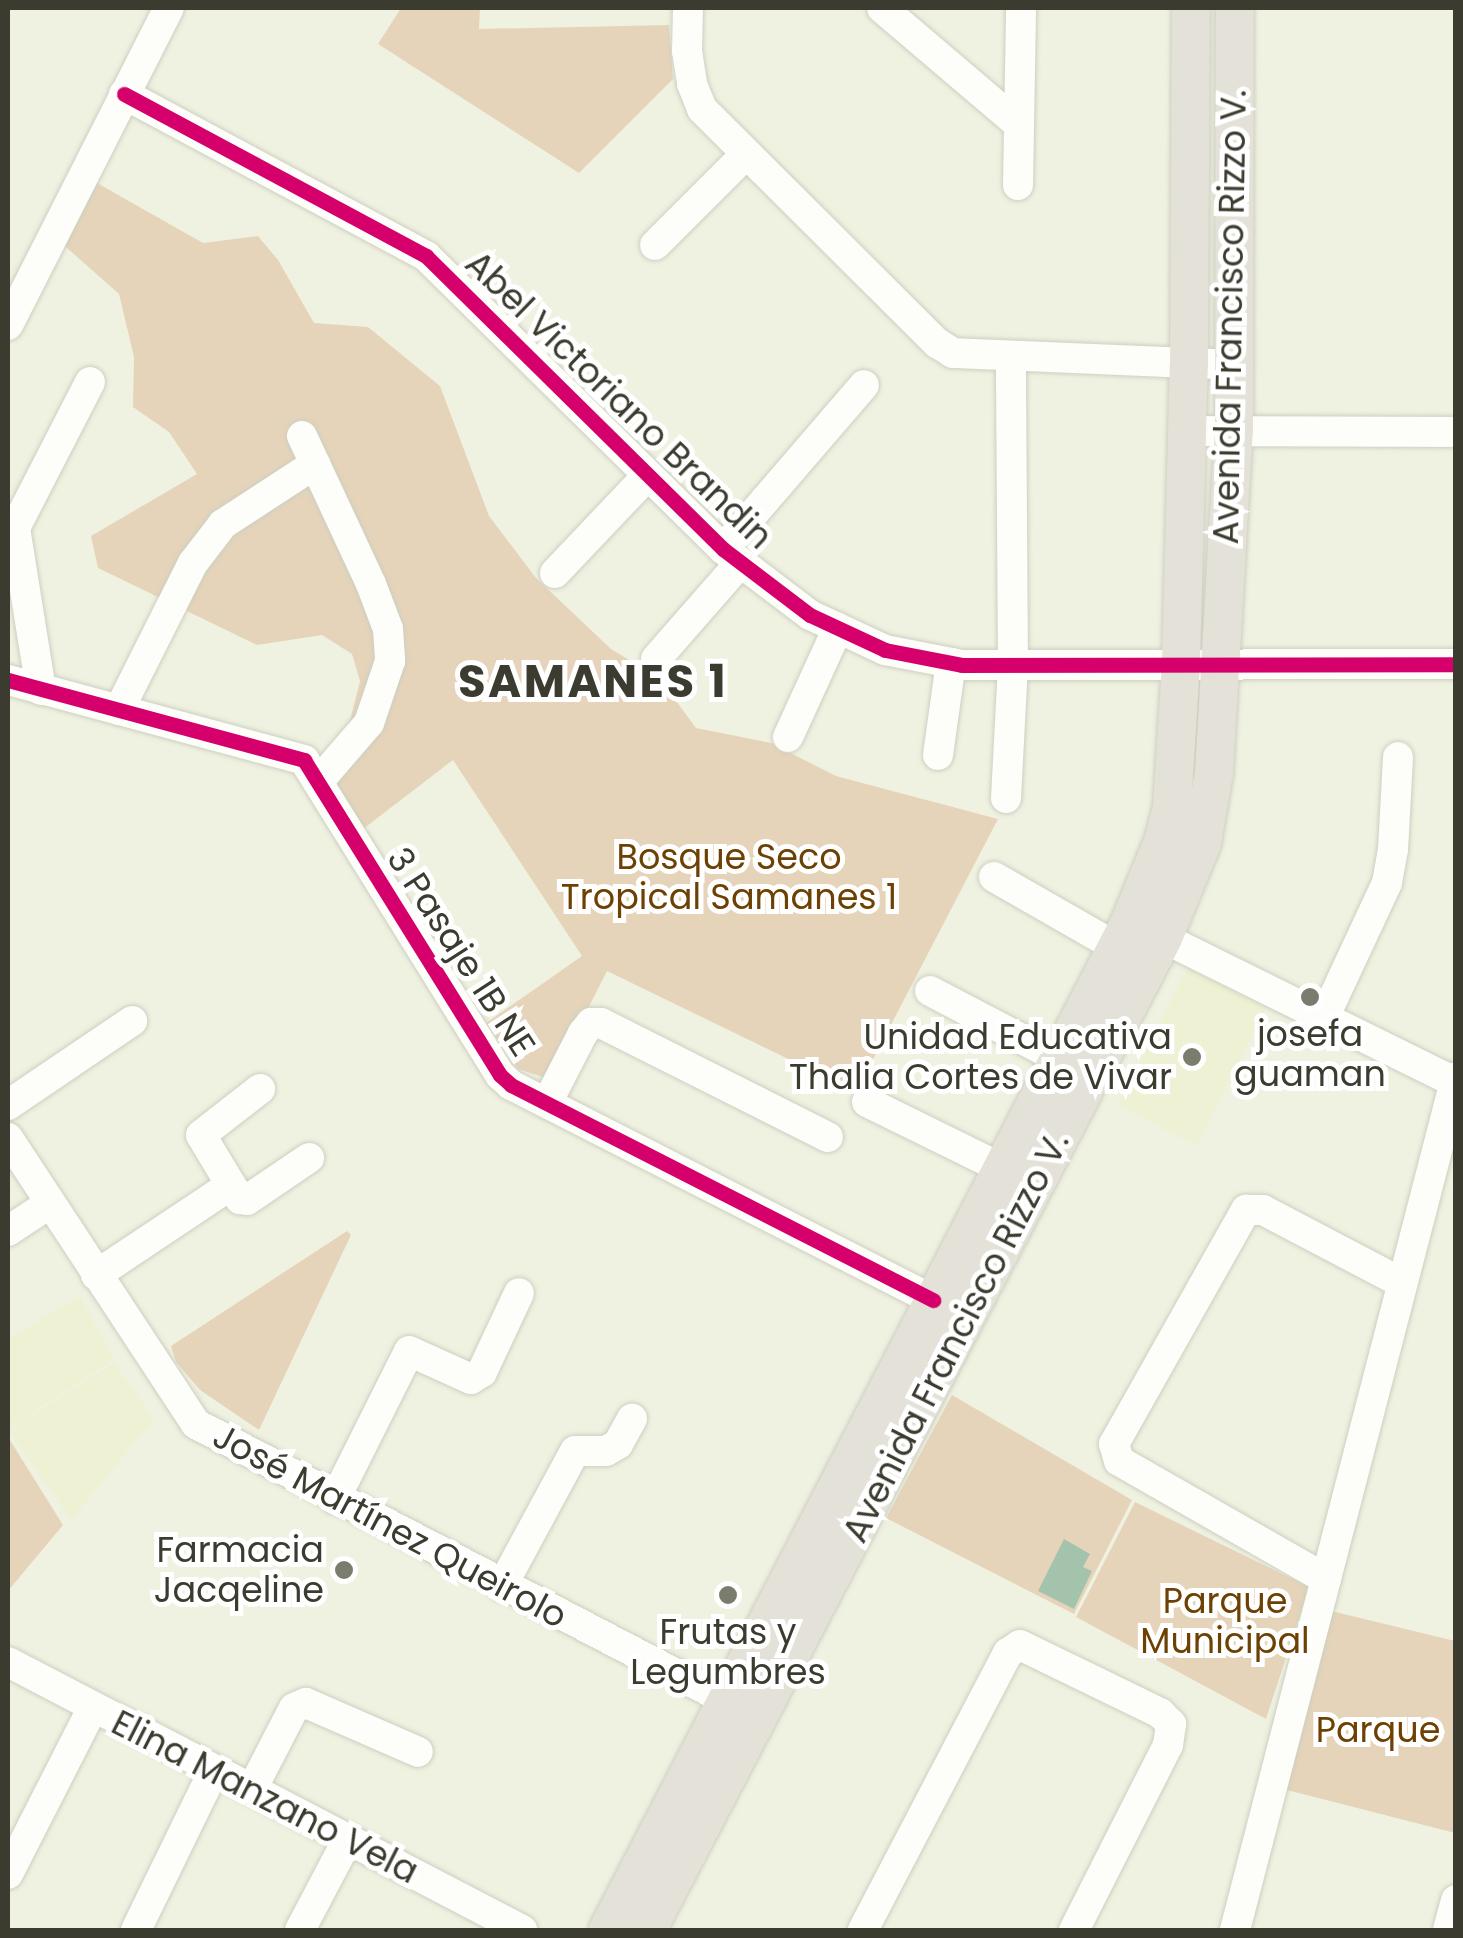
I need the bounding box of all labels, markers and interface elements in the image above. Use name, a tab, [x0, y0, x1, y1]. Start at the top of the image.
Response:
street label: Avenida Francisco Rizzo V.	[1205, 89, 1255, 545]
street label: Abel Victoriano Brandin	[457, 242, 781, 558]
district label: SAMANES 1	[458, 655, 728, 709]
park label: Bosque Seco Tropical Samanes 1	[561, 836, 897, 918]
street label: 3 Pasaje 1B NE	[378, 840, 544, 1064]
marker: josefa guaman	[1299, 986, 1321, 1008]
place label: josefa guaman	[1234, 1013, 1386, 1095]
place label: Unidad Educativa Thalia Cortes de Vivar	[789, 1016, 1172, 1098]
marker: Unidad Educativa Thalia Cortes de Vivar	[1181, 1046, 1203, 1068]
street label: Avenida Francisco Rizzo V.	[834, 1125, 1078, 1549]
street label: José Martínez Queirolo	[206, 1415, 574, 1637]
place label: Farmacia Jacqeline	[154, 1529, 324, 1611]
marker: Farmacia Jacqeline	[333, 1559, 355, 1581]
park label: Parque Municipal	[1140, 1580, 1310, 1662]
marker: Frutas y Legumbres	[717, 1584, 739, 1606]
place label: Frutas y Legumbres	[630, 1611, 826, 1693]
street label: Elina Manzano Vela	[105, 1702, 425, 1892]
park label: Parque	[1316, 1709, 1440, 1751]

